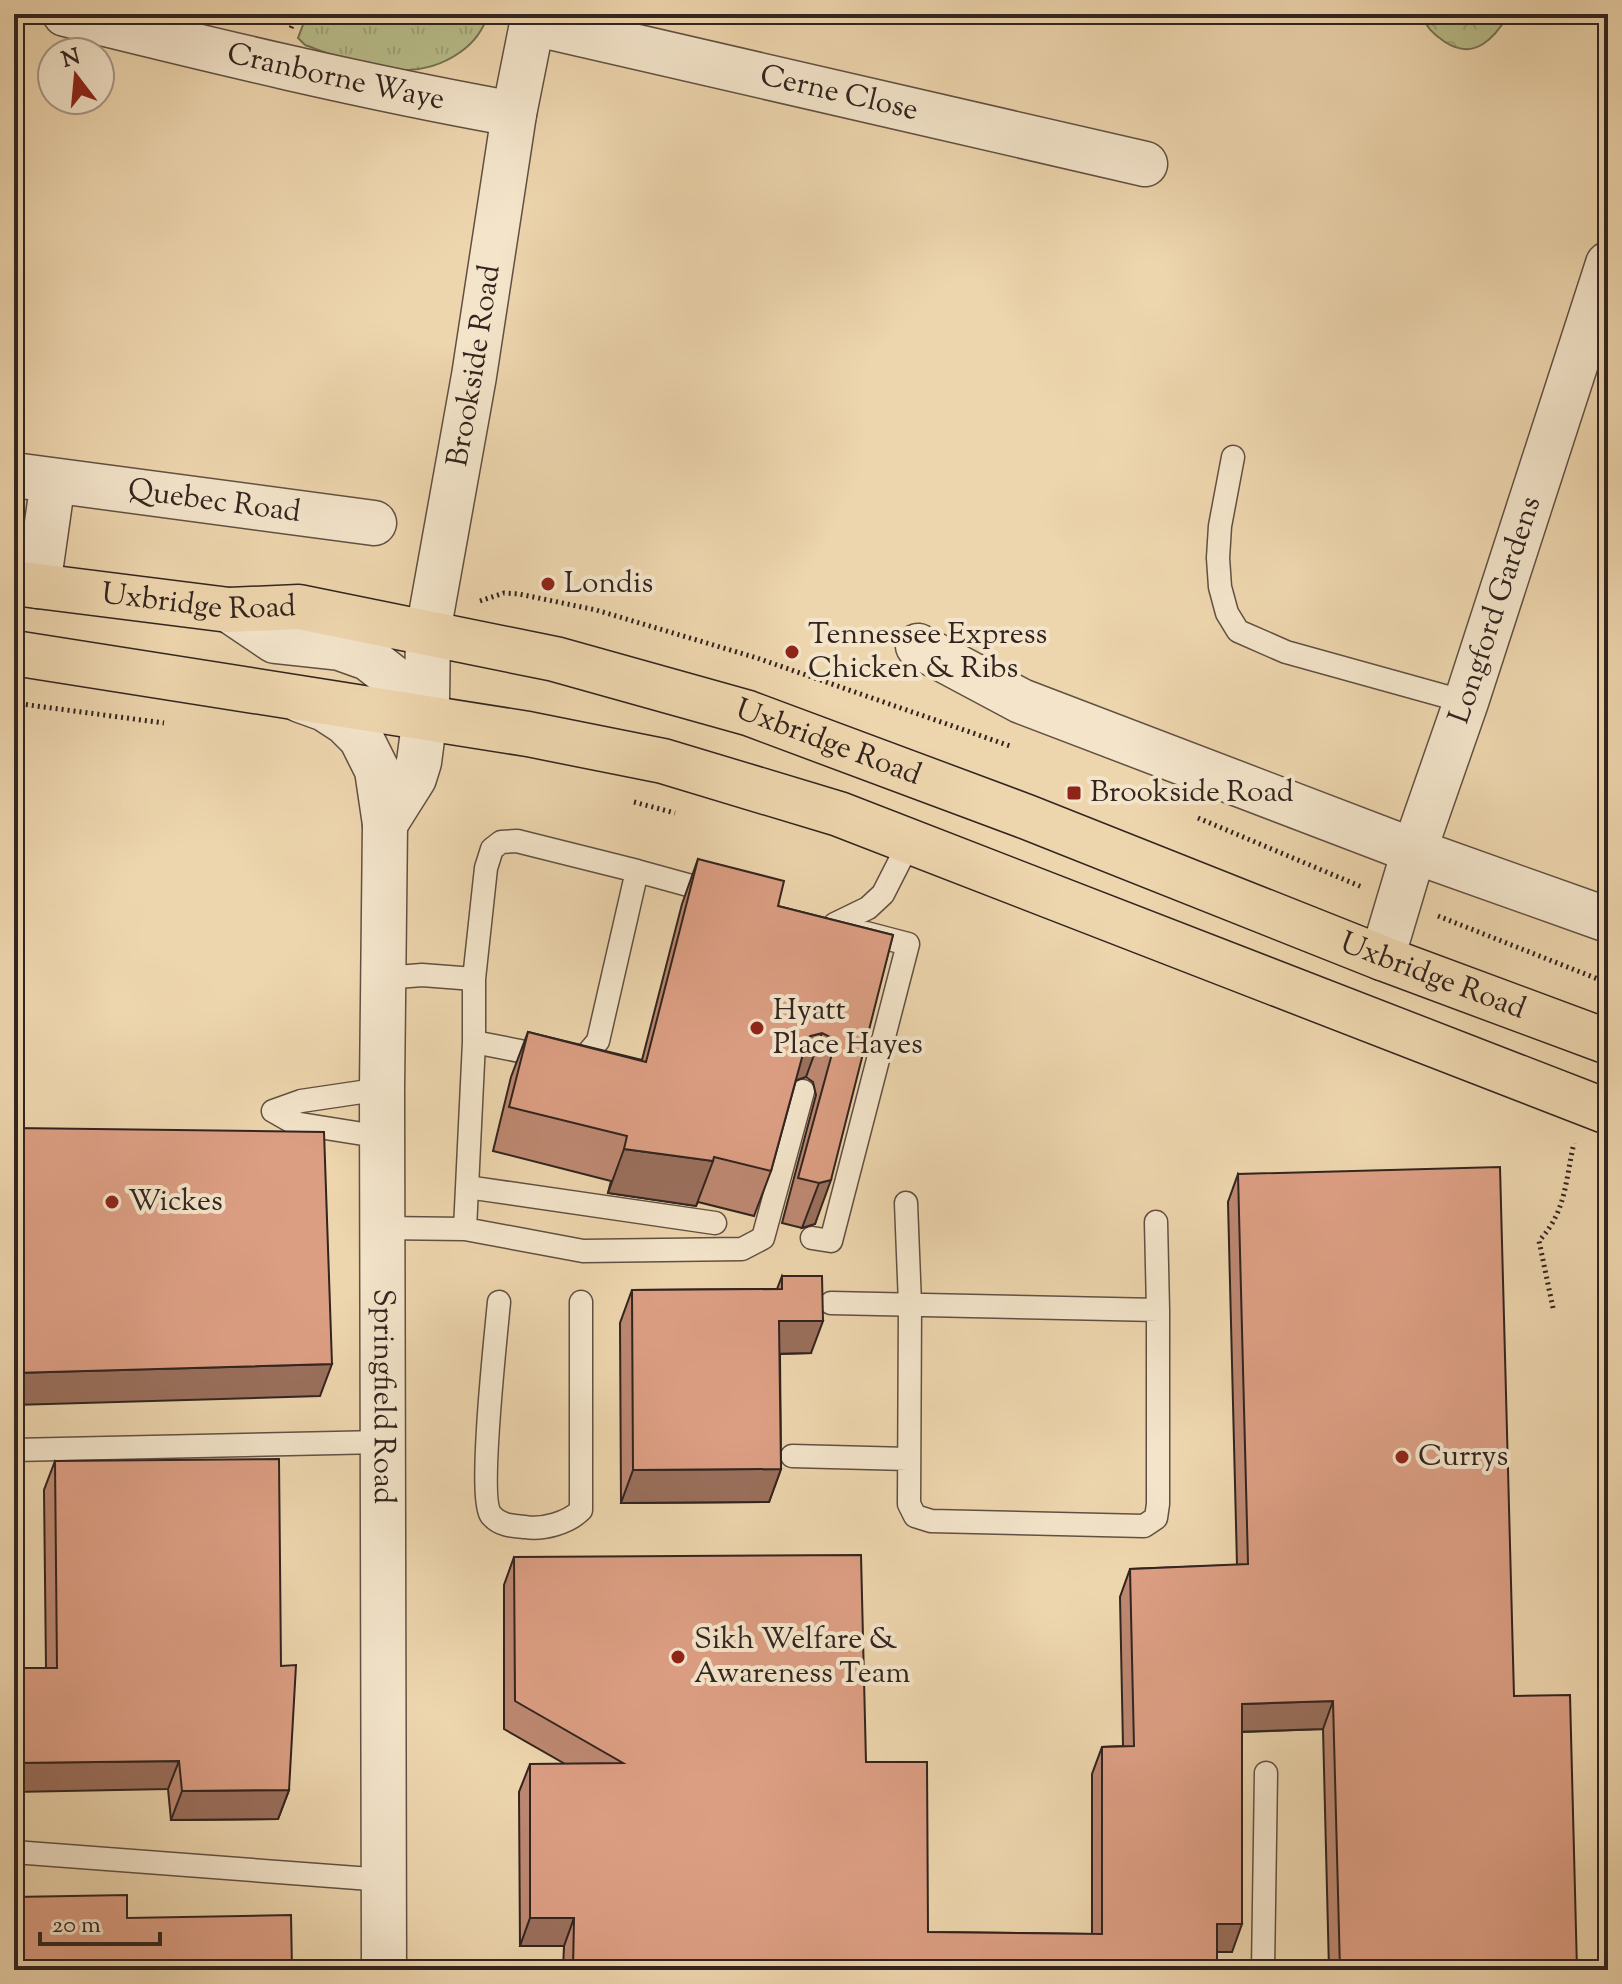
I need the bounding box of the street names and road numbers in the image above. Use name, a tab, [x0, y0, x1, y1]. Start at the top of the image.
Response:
street label: Cranborne Waye	[223, 33, 448, 122]
street label: Cerne Close	[756, 54, 922, 133]
street label: Brookside Road	[437, 262, 512, 470]
street label: Quebec Road	[125, 469, 303, 535]
street label: Longford Gardens	[1438, 491, 1553, 730]
street label: Uxbridge Road	[99, 573, 297, 631]
street label: Uxbridge Road	[729, 689, 927, 797]
street label: Uxbridge Road	[1333, 922, 1532, 1031]
street label: Springfield Road	[361, 1289, 404, 1504]

